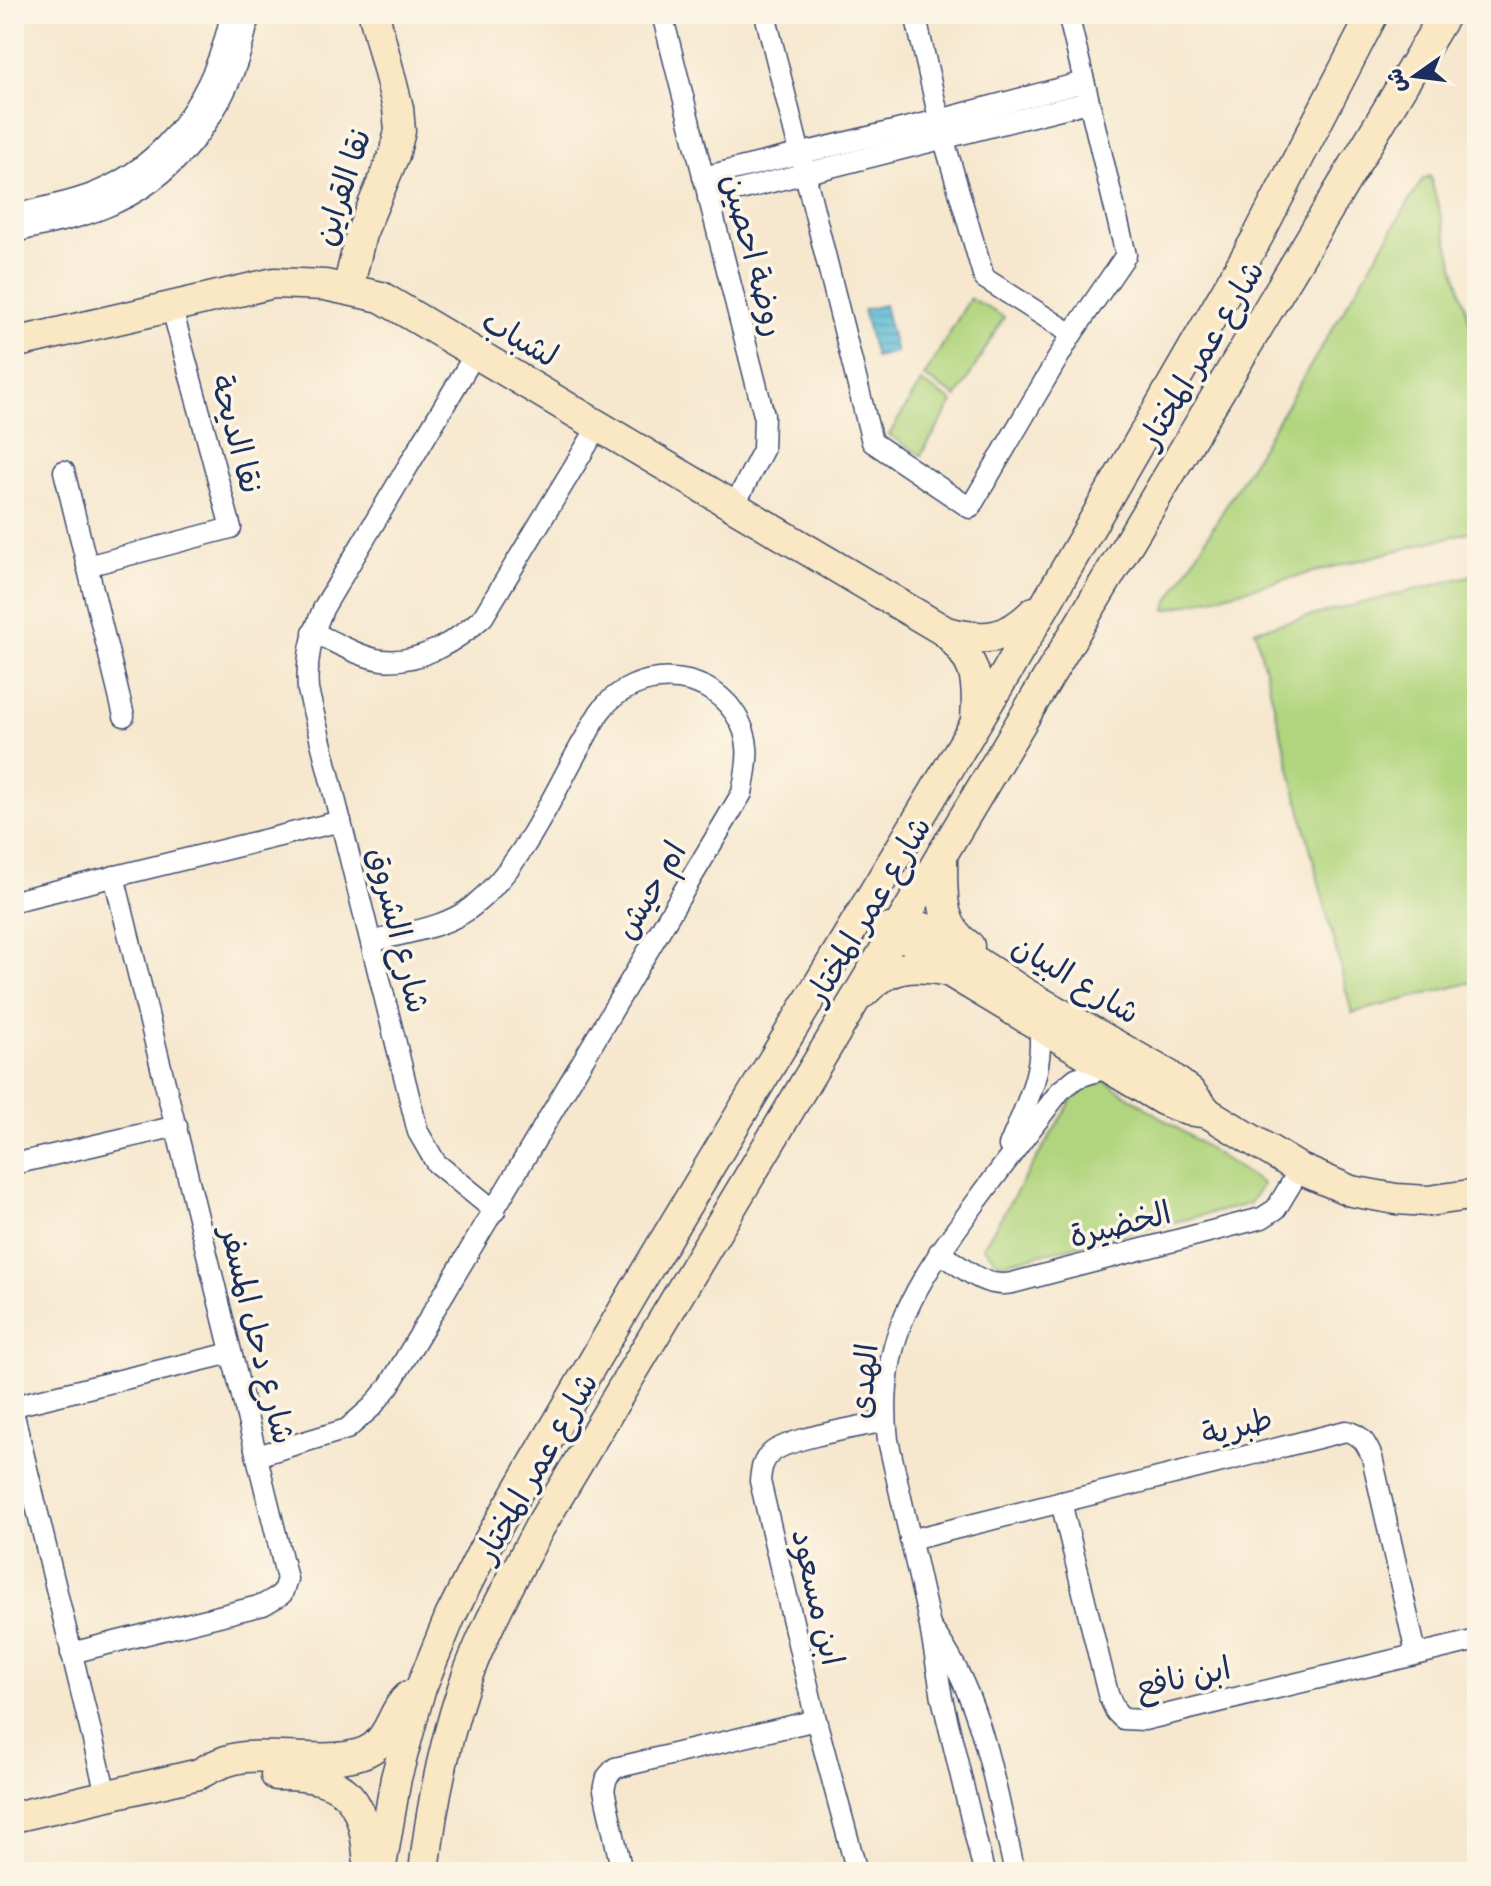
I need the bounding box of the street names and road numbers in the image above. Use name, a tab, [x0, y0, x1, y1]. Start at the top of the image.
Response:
street label: نقا القراين	[304, 123, 381, 251]
street label: روضة احصين	[712, 169, 795, 341]
street label: شارع عمر المختار	[1128, 253, 1275, 459]
street label: لشباب	[474, 300, 565, 377]
street label: نقا الديحة	[201, 370, 272, 498]
street label: شارع عمر المختار	[795, 809, 942, 1015]
street label: ام حيش	[605, 834, 698, 948]
street label: شارع الشروق	[356, 843, 439, 1018]
street label: شارع البيان	[1003, 925, 1147, 1035]
street label: الخضيرة	[1065, 1192, 1175, 1257]
street label: شارع دحل المسفر	[208, 1219, 304, 1449]
street label: الهدى	[839, 1341, 888, 1421]
street label: شارع عمر المختار	[464, 1365, 609, 1573]
street label: طبرية	[1197, 1398, 1277, 1455]
street label: ابن مسعود	[782, 1525, 853, 1669]
street label: ابن نافع	[1132, 1647, 1235, 1710]

